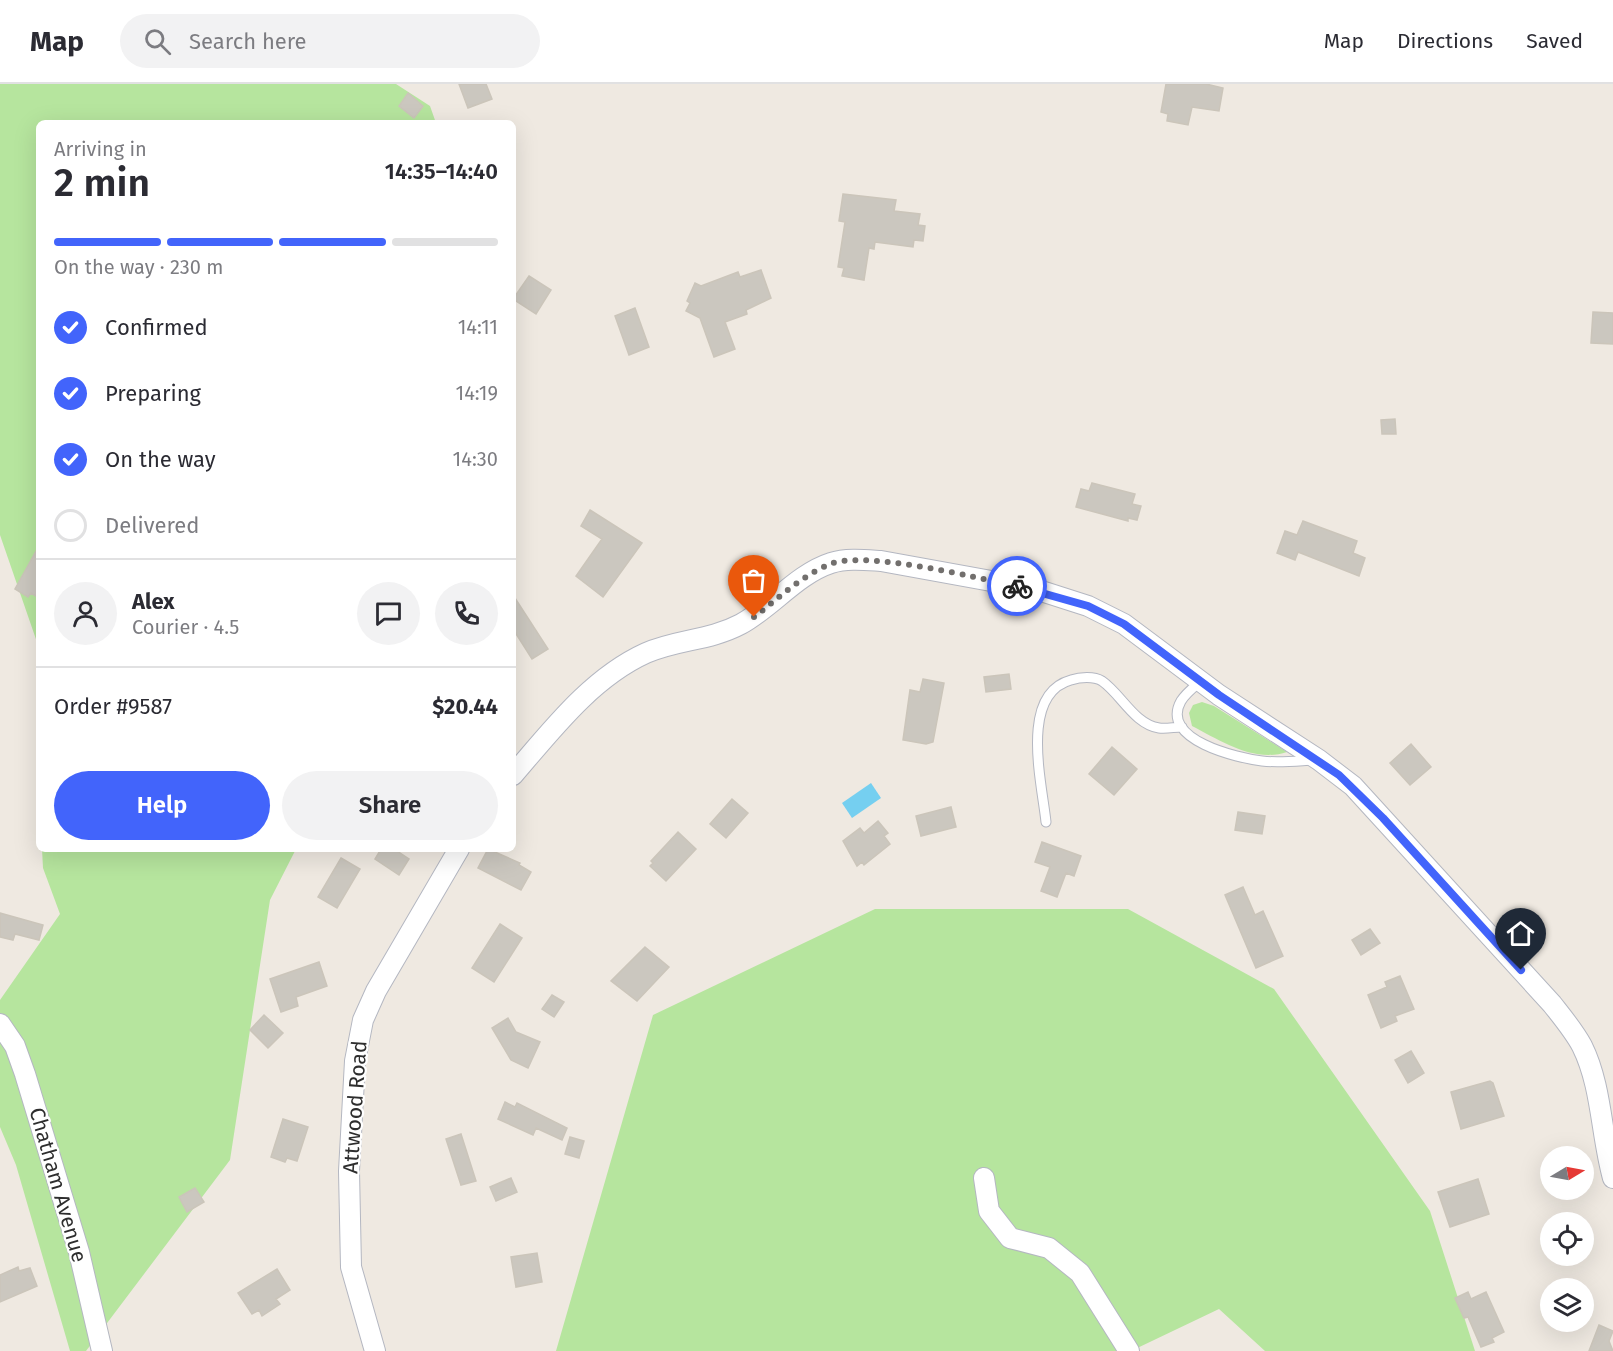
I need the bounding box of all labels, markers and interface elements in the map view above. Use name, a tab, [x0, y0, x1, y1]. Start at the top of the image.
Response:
search box	[120, 14, 540, 68]
text: Map	[30, 25, 84, 58]
icon: search	[141, 25, 174, 58]
text: Search here	[189, 28, 307, 55]
text: Map	[1324, 28, 1364, 54]
text: Directions	[1397, 28, 1493, 54]
text: Saved	[1526, 28, 1583, 54]
text: Arriving in	[54, 137, 147, 161]
text: 14:35–14:40	[385, 158, 498, 185]
text: 2 min	[54, 160, 150, 206]
text: On the way · 230 m	[54, 255, 223, 279]
icon: check	[54, 311, 87, 344]
text: Confirmed	[105, 314, 208, 341]
text: 14:11	[458, 315, 498, 339]
icon: check	[54, 377, 87, 410]
text: Preparing	[105, 380, 201, 407]
text: 14:19	[456, 381, 498, 405]
icon: check	[54, 443, 87, 476]
text: On the way	[105, 446, 216, 473]
text: 14:30	[453, 447, 498, 471]
text: Delivered	[105, 512, 200, 539]
pin	[728, 555, 779, 617]
courier	[987, 556, 1047, 616]
icon: bag	[737, 564, 770, 597]
icon: bike	[1001, 570, 1034, 603]
button: person	[54, 582, 117, 645]
button: chat	[357, 582, 420, 645]
button: phone	[435, 582, 498, 645]
text: Alex	[132, 588, 175, 615]
text: Courier · 4.5	[132, 615, 239, 639]
text: Order #9587	[54, 693, 172, 720]
text: $20.44	[432, 693, 498, 720]
button: Help	[54, 771, 270, 840]
button: Share	[282, 771, 498, 840]
pin	[1495, 908, 1546, 970]
icon: home	[1504, 917, 1537, 950]
street label: Attwood Road	[337, 1040, 373, 1174]
street label: Chatham Avenue	[23, 1105, 93, 1265]
north arrow	[1540, 1146, 1594, 1200]
map controls	[1540, 1146, 1594, 1332]
button: locate	[1540, 1212, 1594, 1266]
button: layers	[1540, 1278, 1594, 1332]

